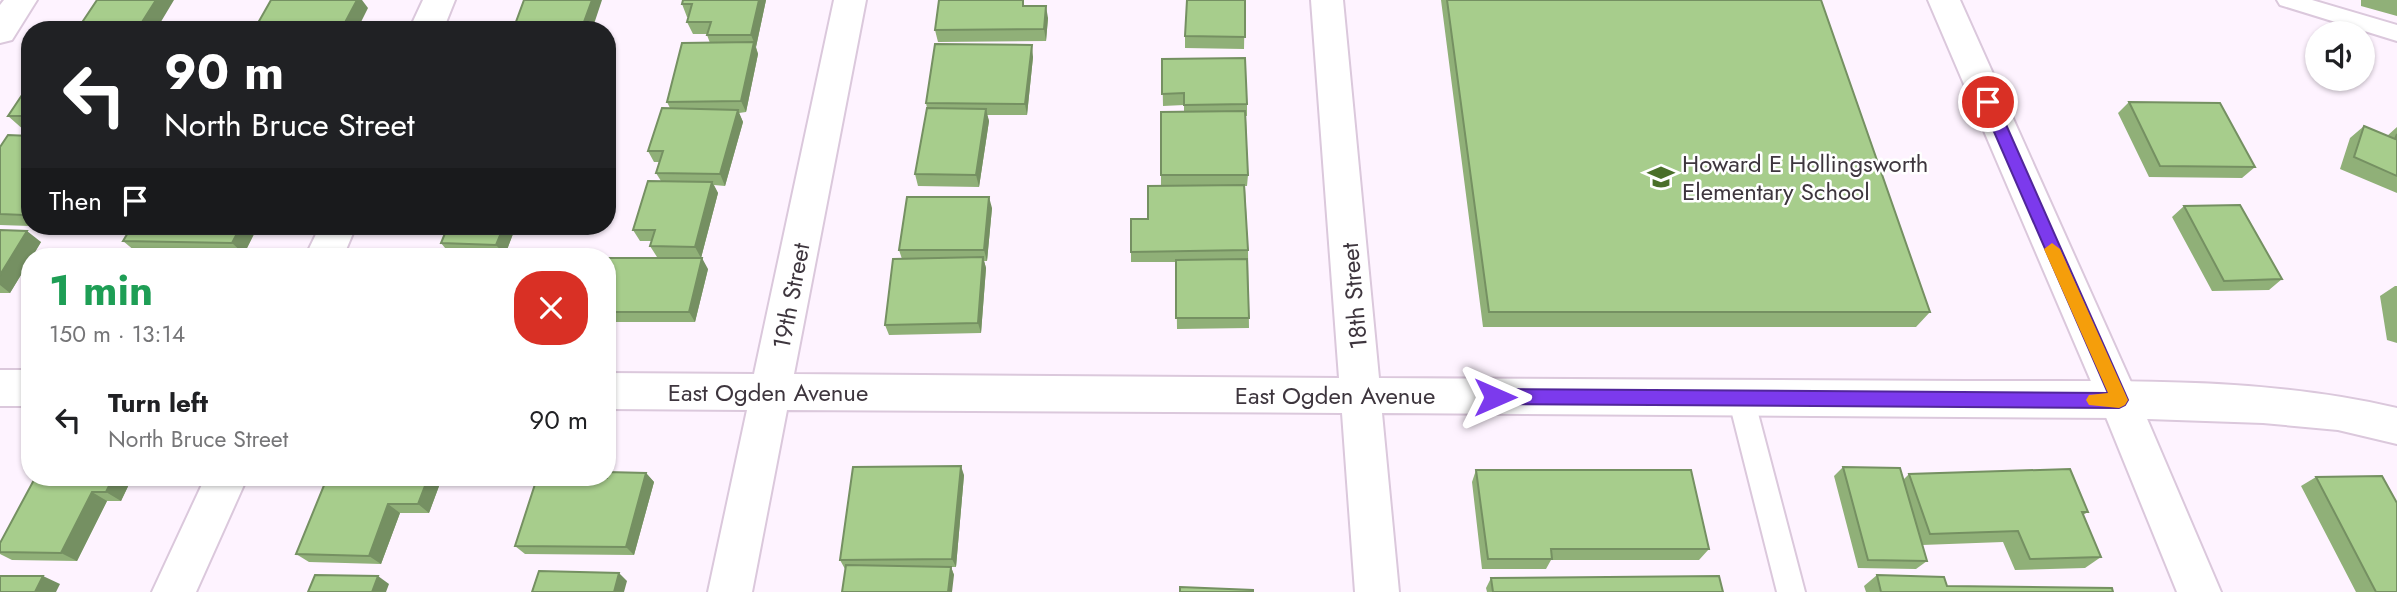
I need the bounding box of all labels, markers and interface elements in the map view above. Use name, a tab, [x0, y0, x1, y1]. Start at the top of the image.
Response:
map controls	[2305, 21, 2375, 91]
button: sound	[2305, 21, 2375, 91]
text: 90 m	[164, 37, 284, 107]
icon: left	[49, 49, 140, 140]
pin	[1958, 72, 2018, 132]
icon: arrive	[1969, 83, 2007, 121]
text: North Bruce Street	[164, 102, 415, 148]
place label: Howard E Hollingsworth Elementary School	[1682, 146, 1928, 209]
school or university icon: Howard E Hollingsworth Elementary School	[1646, 162, 1676, 192]
text: Then	[49, 182, 102, 220]
icon: arrive	[116, 182, 154, 220]
street label: 19th Street	[764, 240, 818, 352]
street label: 18th Street	[1332, 241, 1376, 351]
text: 1 min	[49, 260, 153, 321]
button: close	[514, 271, 588, 345]
text: 150 m · 13:14	[49, 317, 185, 351]
position arrow	[1458, 360, 1532, 434]
street label: East Ogden Avenue	[668, 375, 868, 410]
street label: East Ogden Avenue	[1235, 378, 1435, 413]
text: Turn left	[108, 384, 208, 422]
icon: left	[49, 401, 87, 439]
text: 90 m	[529, 401, 588, 439]
text: North Bruce Street	[108, 422, 288, 456]

